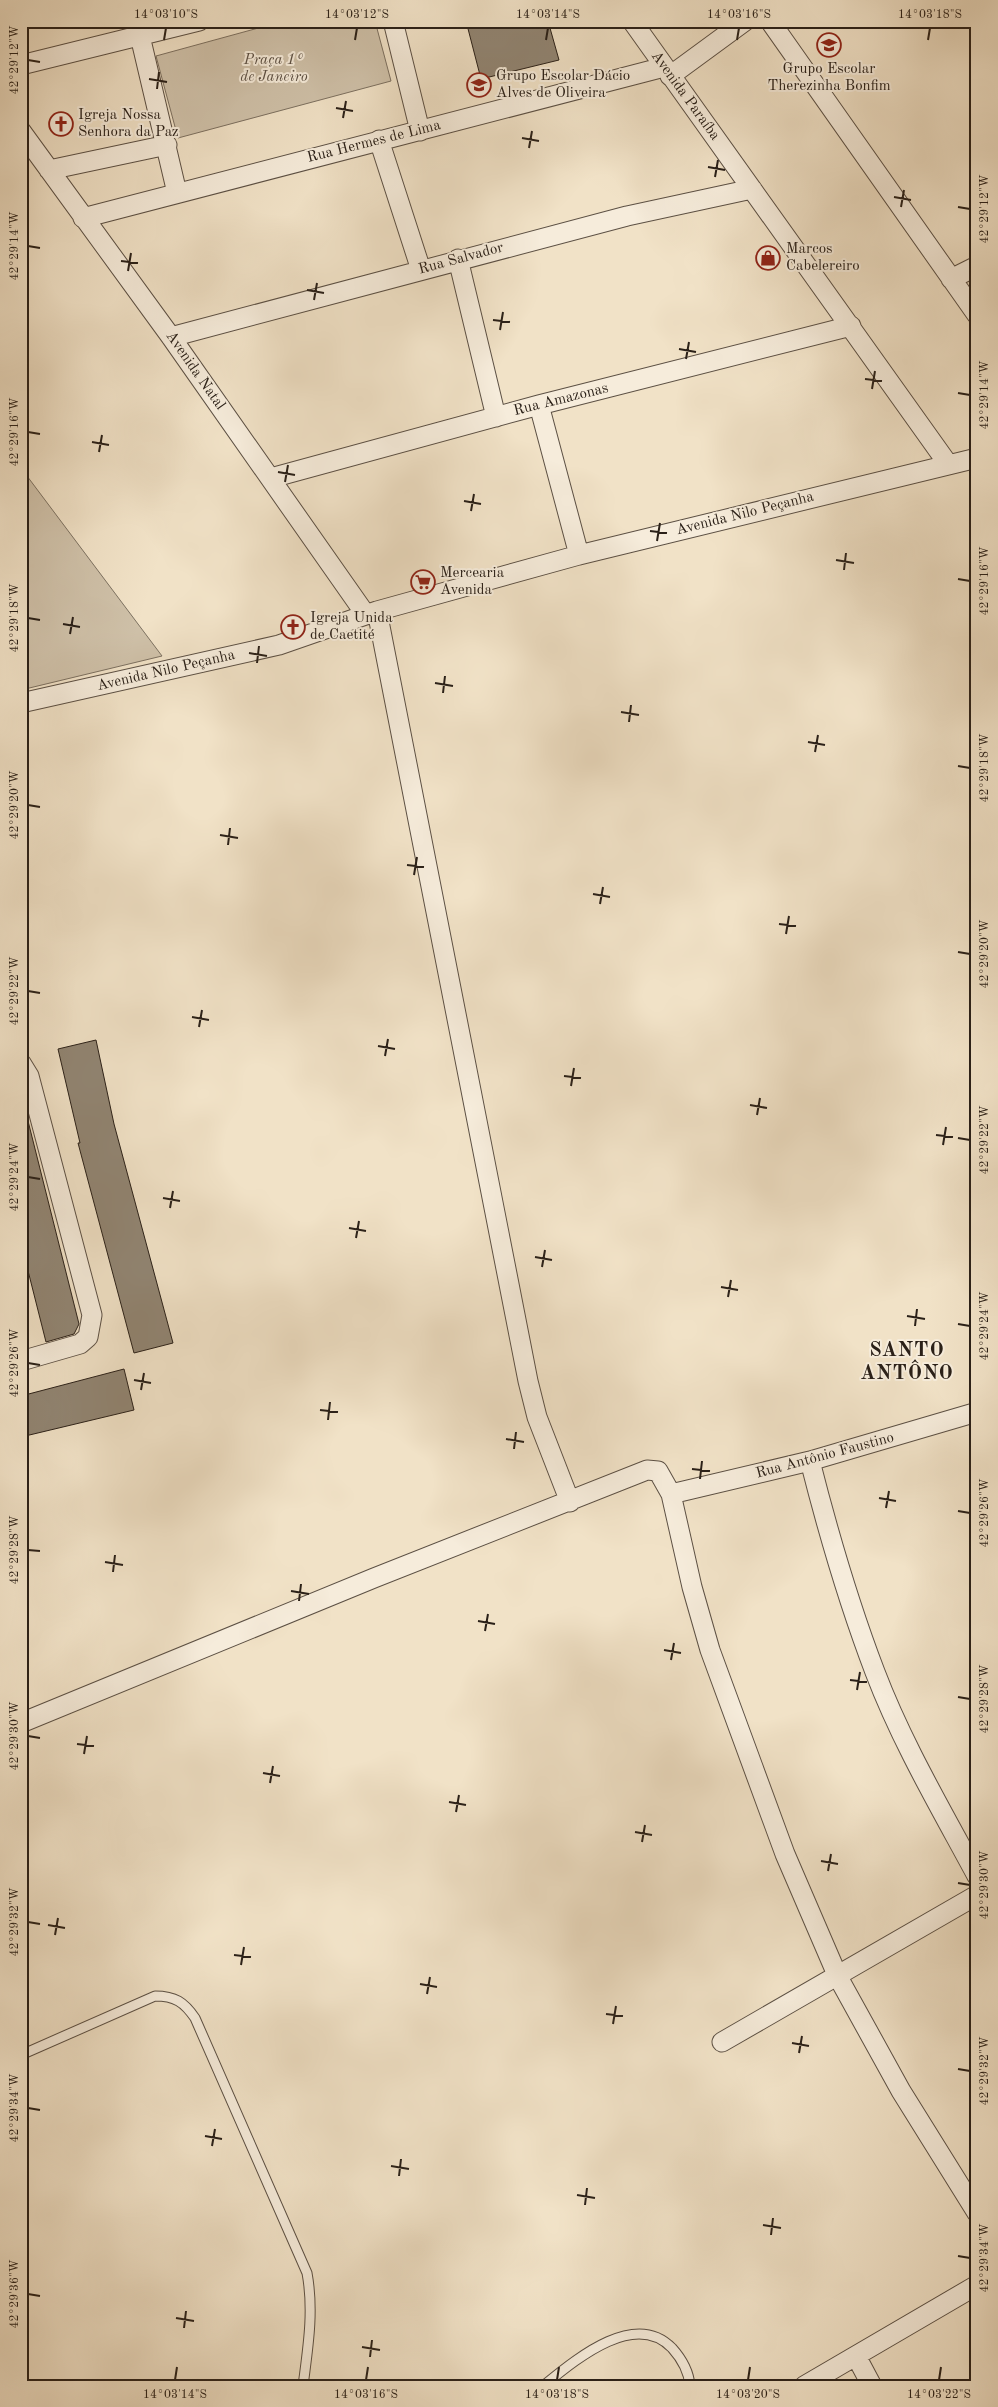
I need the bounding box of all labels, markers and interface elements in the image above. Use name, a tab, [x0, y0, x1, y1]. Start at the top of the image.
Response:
text: 14°03'10"S	[134, 9, 198, 21]
text: 14°03'12"S	[325, 9, 389, 21]
text: 14°03'14"S	[516, 9, 580, 21]
text: 14°03'16"S	[707, 9, 771, 21]
text: 14°03'18"S	[898, 9, 962, 21]
text: 42°29'12"W	[9, 25, 21, 95]
school or university icon: Grupo Escolar Therezinha Bonfim	[816, 32, 842, 58]
street label: Avenida Paraíba	[648, 49, 723, 144]
park label: Praça 1° de Janeiro	[240, 53, 308, 85]
place label: Grupo Escolar Therezinha Bonfim	[767, 62, 891, 94]
place label: Grupo Escolar Dácio Alves de Oliveira	[496, 69, 630, 101]
school or university icon: Grupo Escolar Dácio Alves de Oliveira	[466, 72, 492, 98]
place label: Igreja Nossa Senhora da Paz	[78, 108, 179, 140]
church icon: Igreja Nossa Senhora da Paz	[48, 111, 74, 137]
street label: Rua Hermes de Lima	[306, 118, 443, 166]
text: 42°29'12"W	[979, 174, 991, 244]
text: 42°29'14"W	[9, 211, 21, 281]
street label: Rua Salvador	[417, 240, 505, 278]
place label: Marcos Cabelereiro	[786, 242, 860, 274]
shop icon: Marcos Cabelereiro	[755, 245, 781, 271]
street label: Avenida Natal	[162, 329, 228, 413]
text: 42°29'14"W	[979, 360, 991, 430]
street label: Rua Amazonas	[512, 381, 610, 419]
text: 42°29'16"W	[9, 397, 21, 467]
street label: Avenida Nilo Peçanha	[675, 489, 816, 538]
text: 42°29'16"W	[979, 546, 991, 616]
place label: Mercearia Avenida	[440, 566, 505, 598]
supermarket icon: Mercearia Avenida	[410, 569, 436, 595]
text: 42°29'18"W	[9, 583, 21, 653]
place label: Igreja Unida de Caetité	[310, 611, 393, 643]
church icon: Igreja Unida de Caetité	[280, 614, 306, 640]
street label: Avenida Nilo Peçanha	[95, 648, 237, 694]
text: 42°29'18"W	[979, 733, 991, 803]
text: 42°29'20"W	[9, 770, 21, 840]
text: 42°29'20"W	[979, 919, 991, 989]
text: 42°29'22"W	[9, 956, 21, 1026]
text: 42°29'22"W	[979, 1105, 991, 1175]
text: 42°29'24"W	[9, 1142, 21, 1212]
text: 42°29'24"W	[979, 1291, 991, 1361]
text: 42°29'26"W	[9, 1328, 21, 1398]
district label: SANTO ANTÔNO	[860, 1341, 954, 1384]
street label: Rua Antônio Faustino	[754, 1430, 896, 1482]
text: 42°29'26"W	[979, 1478, 991, 1548]
text: 42°29'28"W	[9, 1515, 21, 1585]
text: 42°29'28"W	[979, 1664, 991, 1734]
text: 42°29'30"W	[9, 1701, 21, 1771]
text: 42°29'30"W	[979, 1850, 991, 1920]
text: 42°29'32"W	[9, 1887, 21, 1957]
text: 42°29'32"W	[979, 2036, 991, 2106]
text: 42°29'34"W	[9, 2073, 21, 2143]
text: 42°29'34"W	[979, 2223, 991, 2293]
text: 42°29'36"W	[9, 2259, 21, 2329]
text: 14°03'14"S	[143, 2389, 207, 2401]
text: 14°03'16"S	[334, 2389, 398, 2401]
text: 14°03'18"S	[525, 2389, 589, 2401]
text: 14°03'20"S	[716, 2389, 780, 2401]
text: 14°03'22"S	[907, 2389, 971, 2401]

